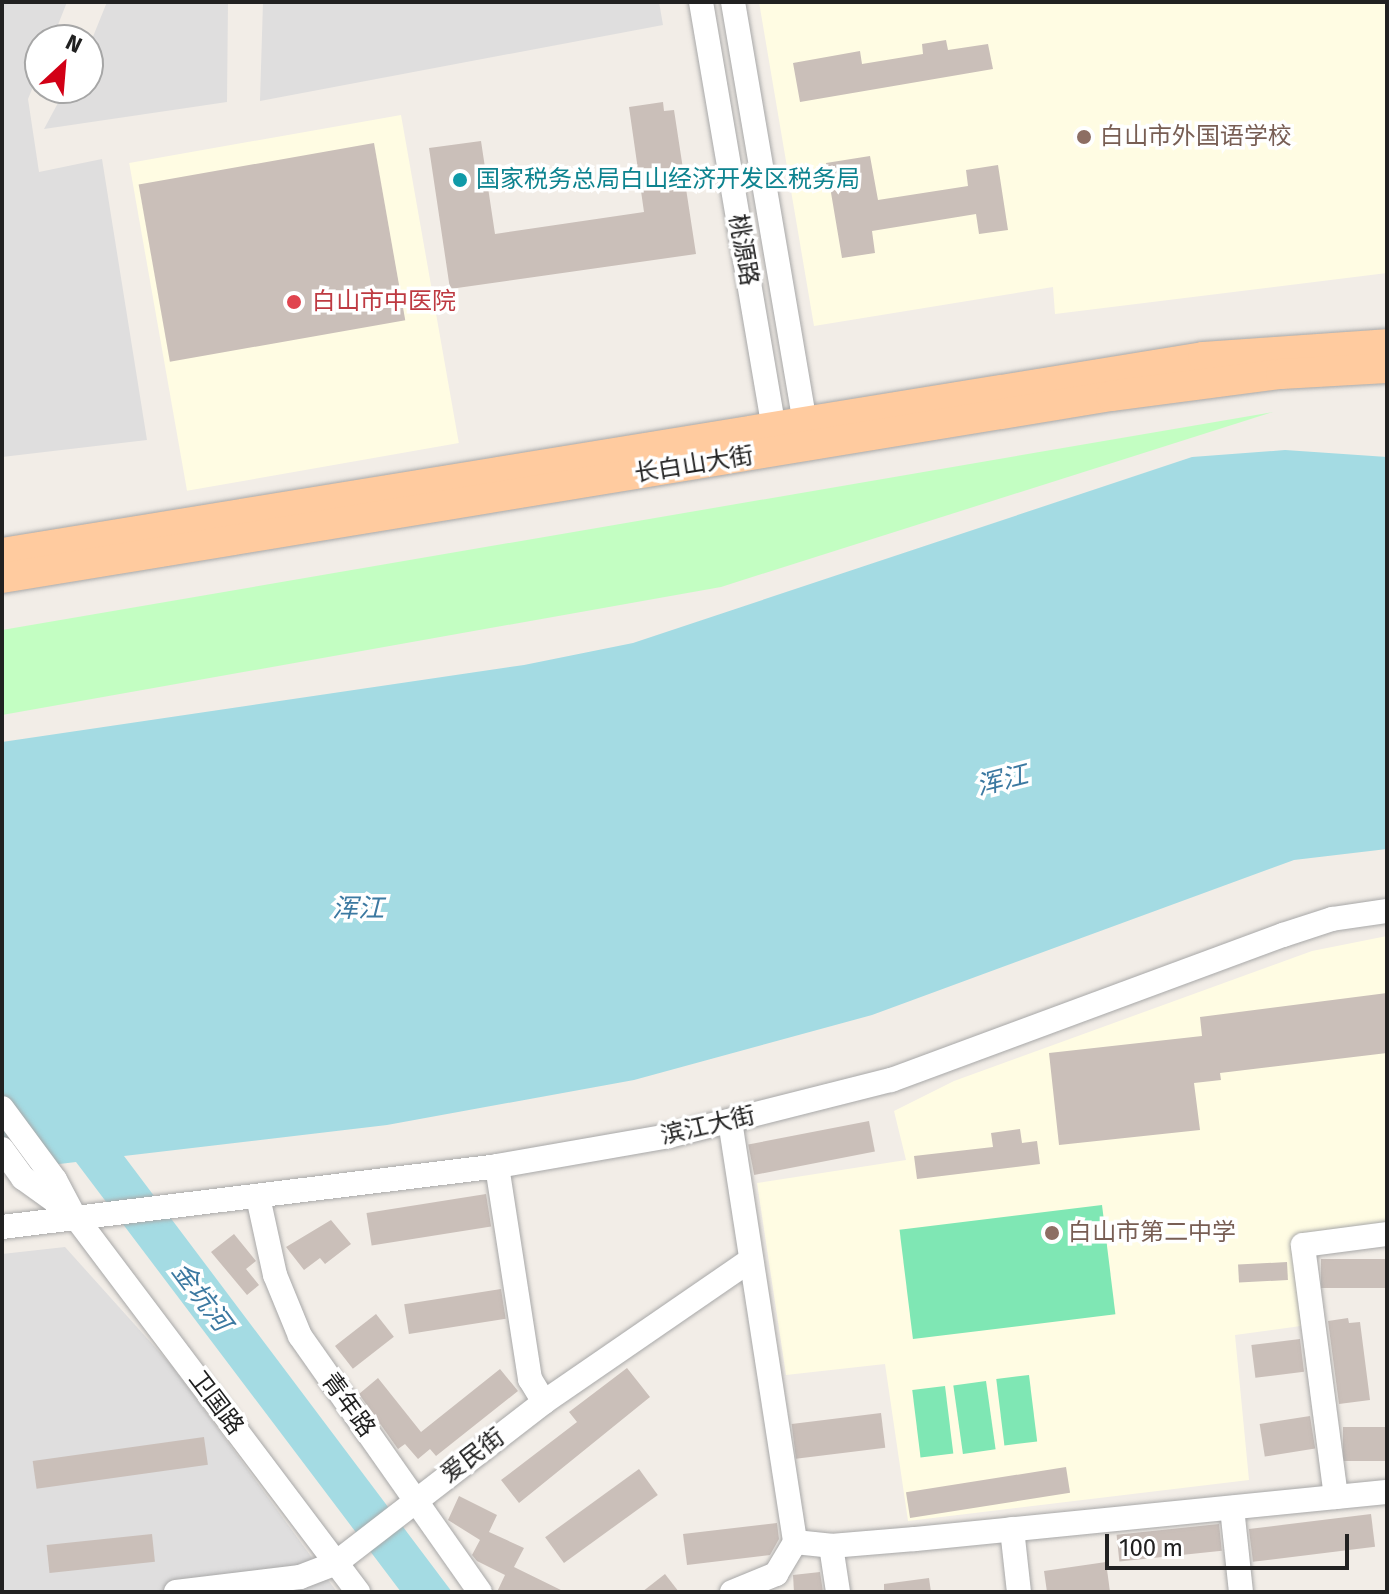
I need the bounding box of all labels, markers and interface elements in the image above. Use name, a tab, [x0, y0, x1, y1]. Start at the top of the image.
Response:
north arrow	[24, 24, 104, 104]
text: N	[61, 28, 86, 59]
place label: 白山市外国语学校	[1100, 123, 1292, 151]
marker: 白山市外国语学校	[1075, 128, 1093, 146]
place label: 国家税务总局白山经济开发区税务局	[476, 166, 860, 194]
marker: 国家税务总局白山经济开发区税务局	[451, 171, 469, 189]
street label: 桃源路	[723, 212, 763, 288]
place label: 白山市中医院	[312, 288, 456, 316]
marker: 白山市中医院	[283, 291, 305, 313]
street label: 长白山大街	[632, 441, 756, 489]
water label: 浑江	[973, 760, 1031, 802]
water label: 浑江	[332, 893, 384, 925]
street label: 滨江大街	[658, 1101, 758, 1151]
place label: 白山市第二中学	[1068, 1219, 1236, 1247]
marker: 白山市第二中学	[1043, 1224, 1061, 1242]
water label: 金坑河	[165, 1256, 237, 1338]
street label: 卫国路	[183, 1366, 249, 1440]
street label: 青年路	[315, 1367, 381, 1443]
street label: 爱民街	[436, 1423, 510, 1489]
scale bar	[1109, 1518, 1353, 1568]
text: 100 m	[1119, 1534, 1183, 1562]

